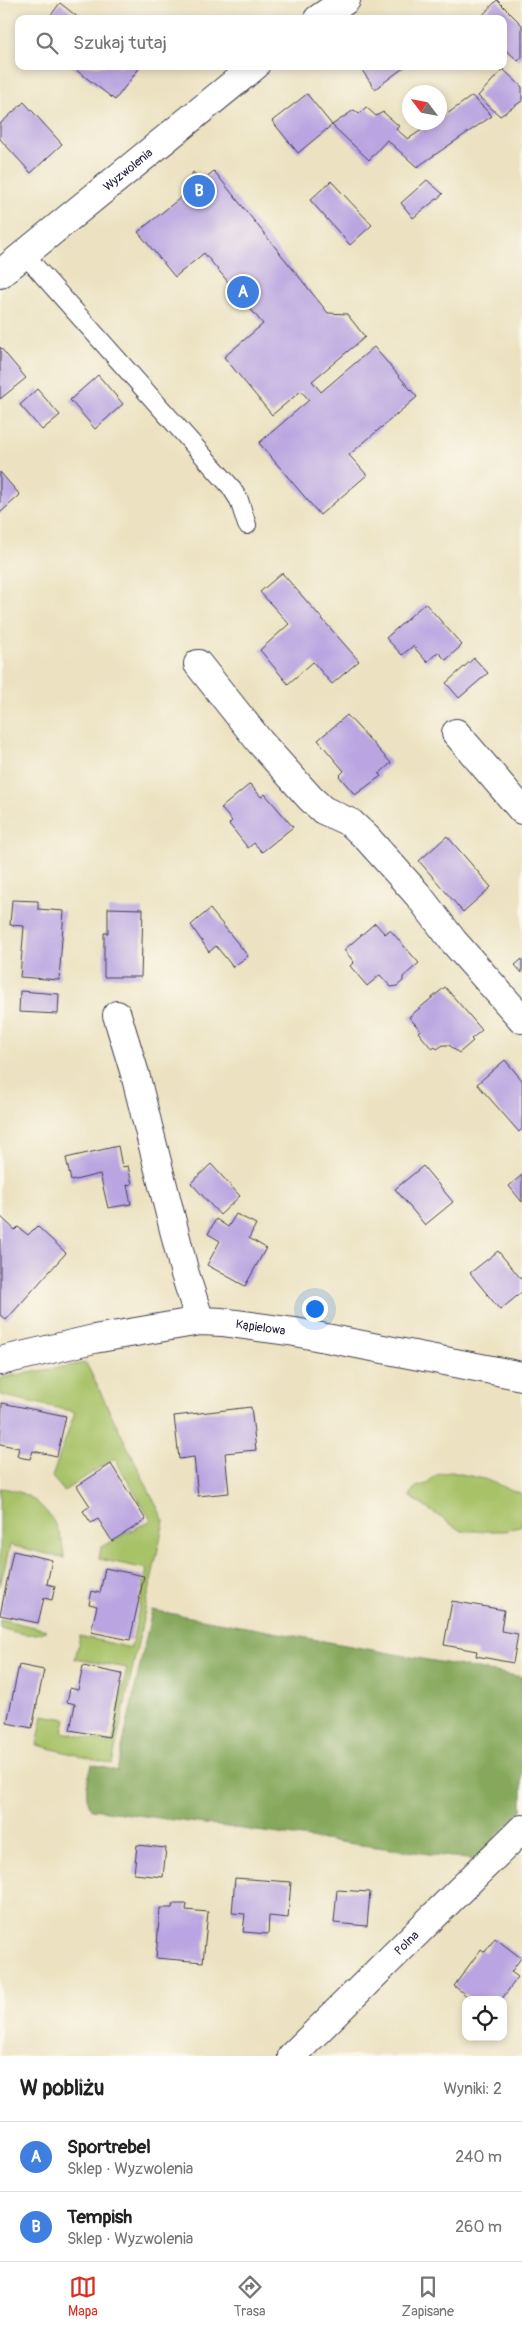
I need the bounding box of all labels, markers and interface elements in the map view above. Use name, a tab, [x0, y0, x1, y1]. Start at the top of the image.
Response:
search box	[15, 15, 507, 70]
icon: search	[33, 29, 61, 57]
text: Szukaj tutaj	[73, 31, 167, 55]
north arrow	[402, 85, 447, 130]
street label: Wyzwolenia	[100, 145, 156, 195]
pin: B	[183, 172, 215, 210]
pin: A	[227, 273, 259, 311]
your location	[302, 1296, 328, 1322]
street label: Kąpielowa	[235, 1317, 287, 1339]
street label: Polna	[392, 1928, 423, 1959]
map controls	[462, 1996, 507, 2041]
button: locate	[462, 1996, 507, 2041]
text: W pobliżu	[20, 2075, 104, 2102]
text: Wyniki: 2	[443, 2079, 502, 2099]
text: Sportrebel	[67, 2135, 151, 2159]
text: A	[31, 2147, 41, 2167]
text: 240 m	[455, 2147, 502, 2167]
text: Sklep · Wyzwolenia	[67, 2159, 193, 2179]
text: Tempish	[67, 2205, 132, 2229]
text: B	[31, 2217, 41, 2237]
text: 260 m	[455, 2217, 502, 2237]
text: Sklep · Wyzwolenia	[67, 2229, 193, 2249]
tab: Mapa	[68, 2273, 98, 2320]
tab: Trasa	[234, 2273, 266, 2320]
tab: Zapisane	[402, 2273, 454, 2320]

